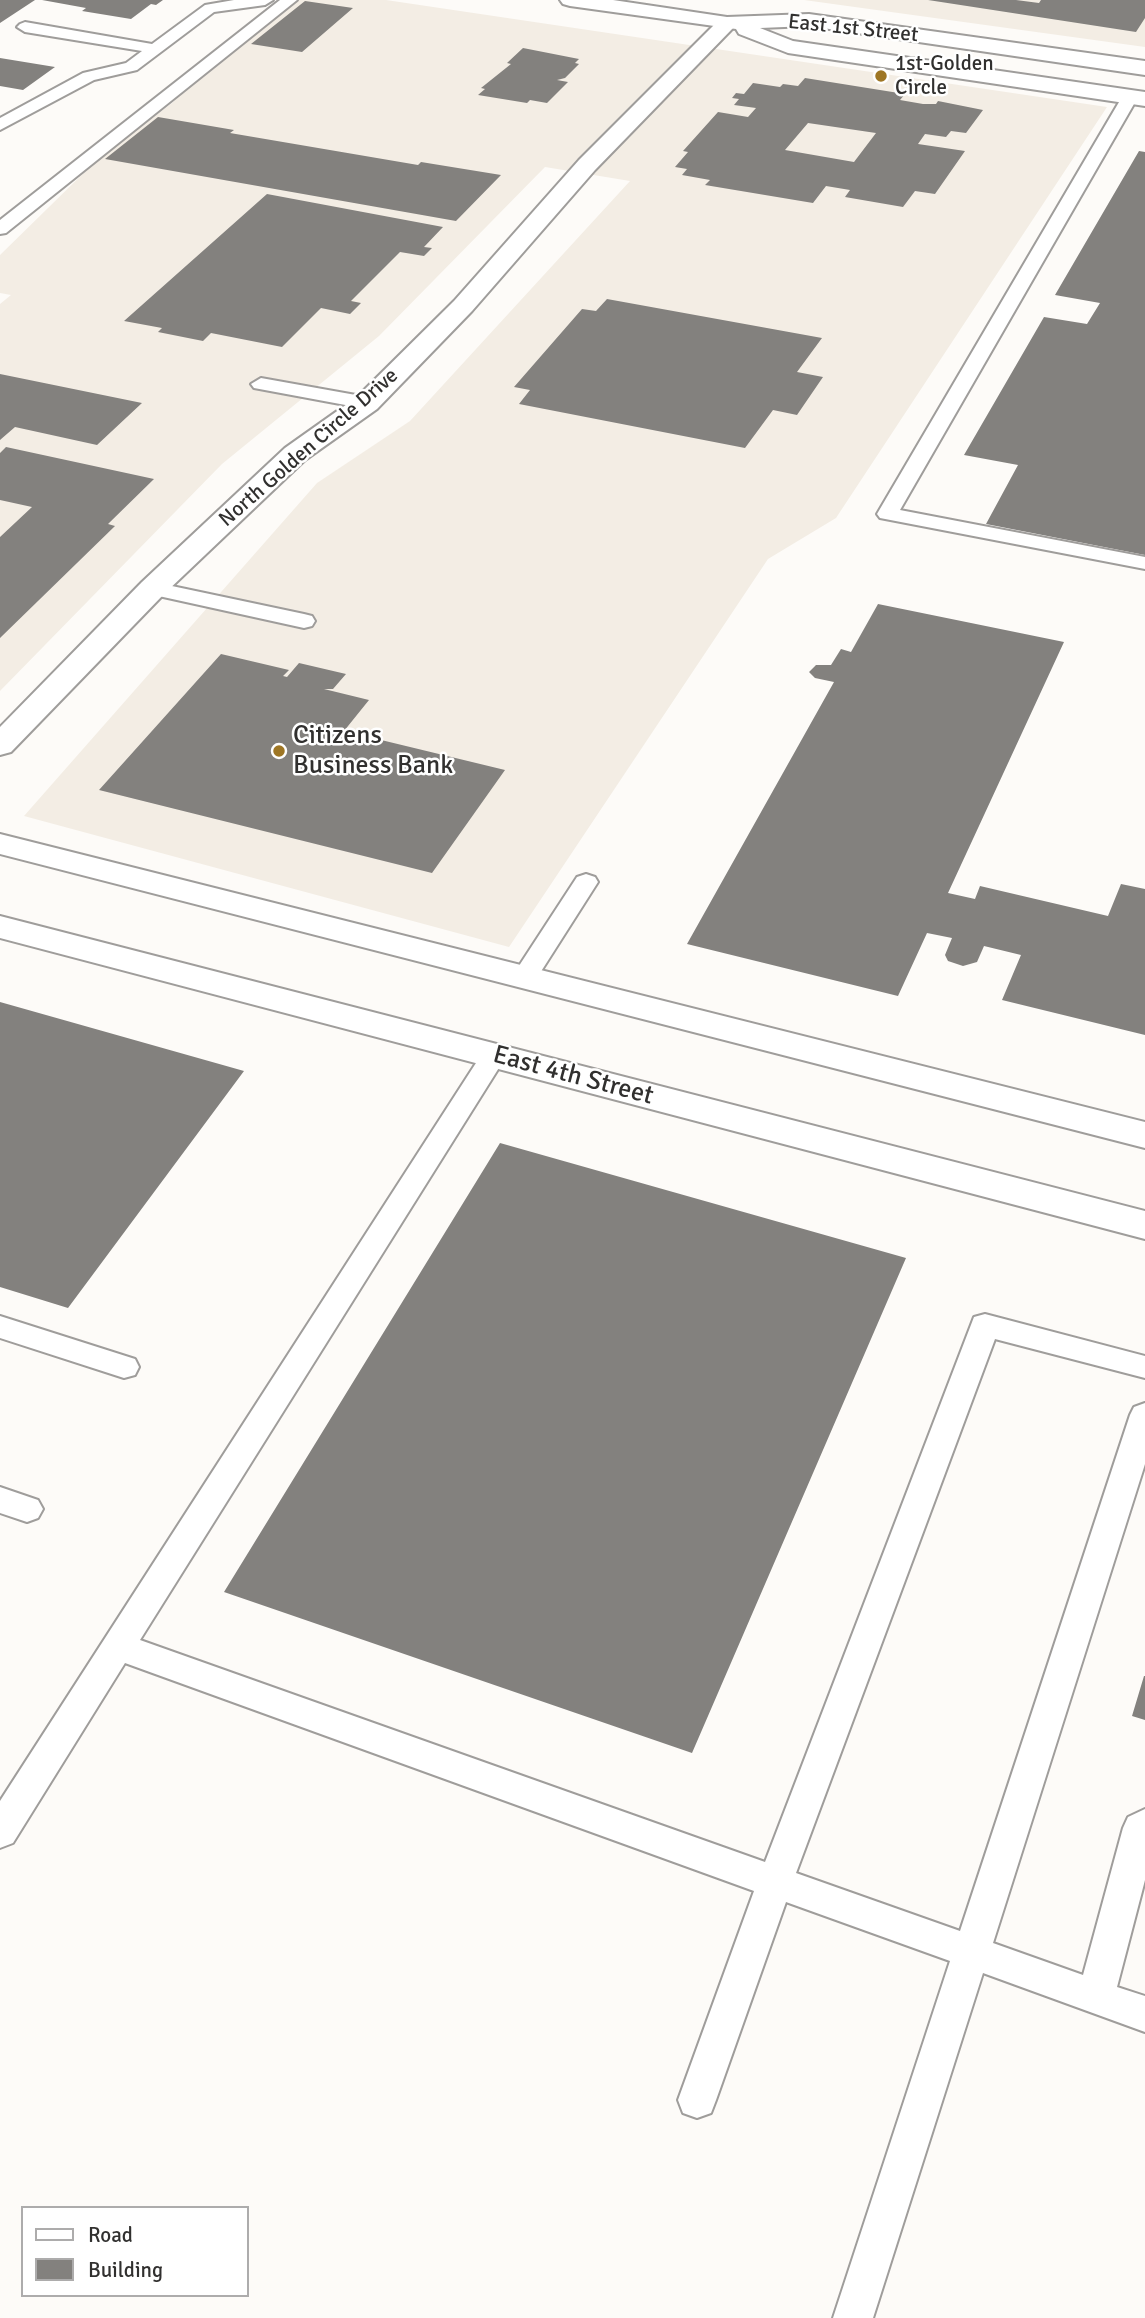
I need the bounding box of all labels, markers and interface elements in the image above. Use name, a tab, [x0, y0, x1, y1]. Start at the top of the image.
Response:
street label: East 1st Street	[787, 10, 919, 48]
place label: 1st-Golden Circle	[895, 51, 994, 101]
marker: 1st-Golden Circle	[873, 68, 889, 84]
street label: North Golden Circle Drive	[214, 364, 404, 532]
place label: Citizens Business Bank	[293, 720, 453, 782]
marker: Citizens Business Bank	[271, 743, 287, 759]
street label: East 4th Street	[489, 1040, 657, 1112]
legend	[21, 2206, 248, 2297]
text: Road	[88, 2222, 133, 2248]
text: Building	[88, 2257, 163, 2283]

